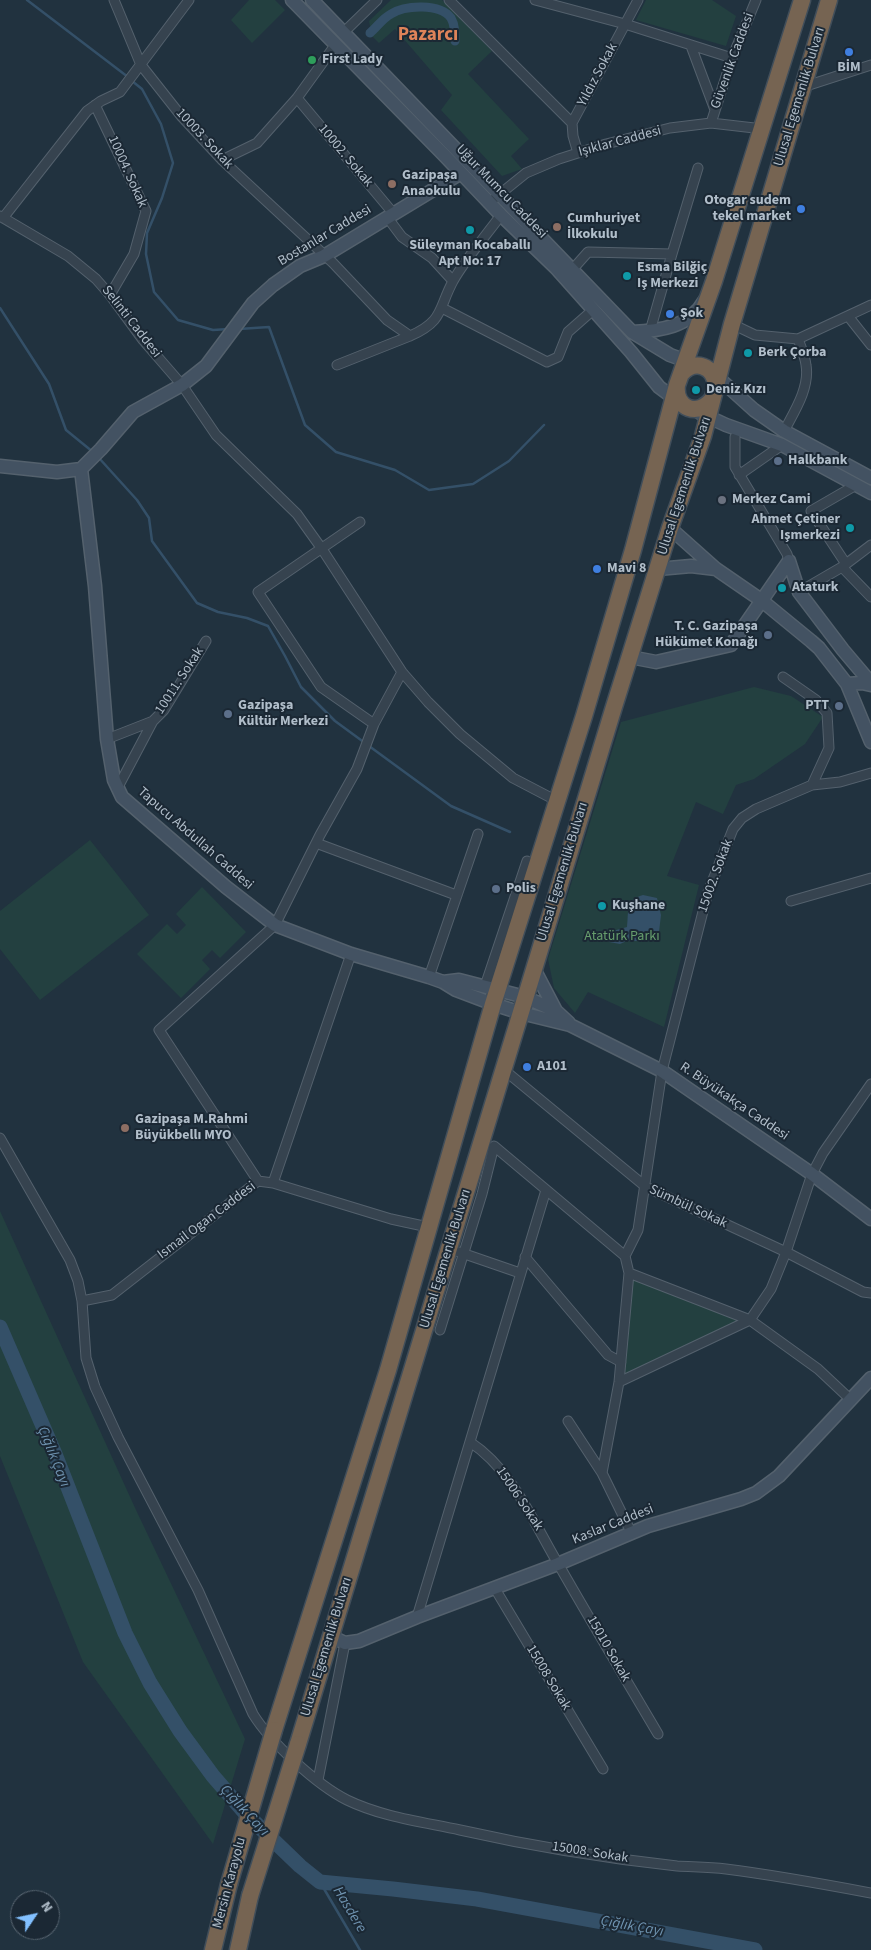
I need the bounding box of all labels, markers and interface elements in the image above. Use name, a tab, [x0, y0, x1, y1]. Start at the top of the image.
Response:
street label: Güvenlik Caddesi	[708, 11, 758, 111]
district label: Pazarcı	[398, 25, 458, 47]
street label: Ulusal Egemenlik Bulvarı	[771, 25, 829, 169]
street label: Yıldız Sokak	[574, 41, 622, 109]
marker: BİM	[843, 46, 855, 58]
place label: First Lady	[322, 52, 383, 68]
marker: First Lady	[306, 54, 318, 66]
place label: BİM	[837, 60, 861, 76]
street label: 10003. Sokak	[172, 105, 236, 173]
street label: 10002. Sokak	[314, 121, 376, 191]
street label: Işıklar Caddesi	[577, 123, 663, 161]
street label: 10004. Sokak	[104, 133, 150, 211]
street label: Uğur Mumcu Caddesi	[452, 141, 550, 243]
place label: Gazipaşa Anaokulu	[402, 168, 461, 200]
marker: Gazipaşa Anaokulu	[386, 178, 398, 190]
place label: Otogar sudem tekel market	[704, 193, 791, 226]
street label: Bostanlar Caddesi	[275, 202, 375, 270]
marker: Otogar sudem tekel market	[795, 203, 807, 215]
place label: Cumhuriyet İlkokulu	[567, 211, 640, 243]
marker: Cumhuriyet İlkokulu	[551, 221, 563, 233]
marker: Süleyman Kocaballı Apt No: 17	[464, 224, 476, 236]
place label: Süleyman Kocaballı Apt No: 17	[409, 238, 531, 270]
place label: Esma Bilğiç Iş Merkezi	[637, 260, 707, 292]
marker: Esma Bilğiç Iş Merkezi	[621, 270, 633, 282]
street label: Selinti Caddesi	[98, 283, 164, 361]
place label: Şok	[680, 306, 703, 322]
marker: Şok	[664, 308, 676, 320]
place label: Berk Çorba	[758, 345, 827, 361]
marker: Berk Çorba	[742, 347, 754, 359]
place label: Deniz Kızı	[706, 382, 766, 398]
marker: Deniz Kızı	[690, 384, 702, 396]
street label: Ulusal Egemenlik Bulvarı	[655, 415, 715, 557]
place label: Halkbank	[788, 453, 847, 469]
marker: Halkbank	[772, 455, 784, 467]
place label: Merkez Cami	[732, 492, 811, 508]
marker: Merkez Cami	[716, 494, 728, 506]
place label: Ahmet Çetiner Işmerkezi	[751, 512, 840, 544]
marker: Ahmet Çetiner Işmerkezi	[844, 522, 856, 534]
place label: Mavi 8	[607, 561, 646, 577]
marker: Mavi 8	[591, 563, 603, 575]
place label: Ataturk	[792, 580, 839, 596]
marker: Ataturk	[776, 582, 788, 594]
place label: T. C. Gazipaşa Hükümet Konağı	[655, 619, 758, 652]
marker: T. C. Gazipaşa Hükümet Konağı	[762, 629, 774, 641]
street label: 10011. Sokak	[152, 644, 208, 718]
place label: Gazipaşa Kültür Merkezi	[238, 698, 328, 730]
place label: PTT	[805, 698, 829, 714]
marker: PTT	[833, 700, 845, 712]
marker: Gazipaşa Kültür Merkezi	[222, 708, 234, 720]
street label: Tapucu Abdullah Caddesi	[134, 784, 256, 894]
street label: Ulusal Egemenlik Bulvarı	[534, 800, 592, 944]
street label: 15002. Sokak	[695, 837, 737, 915]
place label: Polis	[506, 881, 536, 897]
marker: Polis	[490, 883, 502, 895]
place label: Kuşhane	[612, 898, 665, 914]
marker: Kuşhane	[596, 900, 608, 912]
park label: Atatürk Parkı	[584, 929, 660, 945]
place label: A101	[537, 1059, 567, 1075]
street label: R. Büyükakça Caddesi	[676, 1059, 792, 1145]
marker: A101	[521, 1061, 533, 1073]
place label: Gazipaşa M.Rahmi Büyükbellı MYO	[135, 1112, 248, 1144]
marker: Gazipaşa M.Rahmi Büyükbellı MYO	[119, 1122, 131, 1134]
street label: Ismail Ogan Caddesi	[155, 1179, 259, 1263]
street label: Sümbül Sokak	[646, 1182, 730, 1232]
street label: Ulusal Egemenlik Bulvarı	[417, 1187, 475, 1331]
water label: Çığlık Çayı	[33, 1424, 73, 1490]
street label: 15006 Sokak	[492, 1464, 546, 1534]
street label: Kaslar Caddesi	[570, 1501, 656, 1549]
street label: Ulusal Egemenlik Bulvarı	[298, 1575, 356, 1719]
street label: 15010 Sokak	[582, 1613, 634, 1685]
street label: 15008 Sokak	[522, 1642, 574, 1714]
water label: Çığlık Çayı	[216, 1782, 272, 1840]
street label: Mersin Karayolu	[210, 1836, 250, 1930]
street label: 15008. Sokak	[551, 1839, 629, 1867]
water label: Hasdere	[328, 1884, 370, 1936]
north arrow	[10, 1890, 60, 1940]
text: N	[36, 1898, 58, 1917]
water label: Çığlık Çayı	[599, 1913, 665, 1941]

